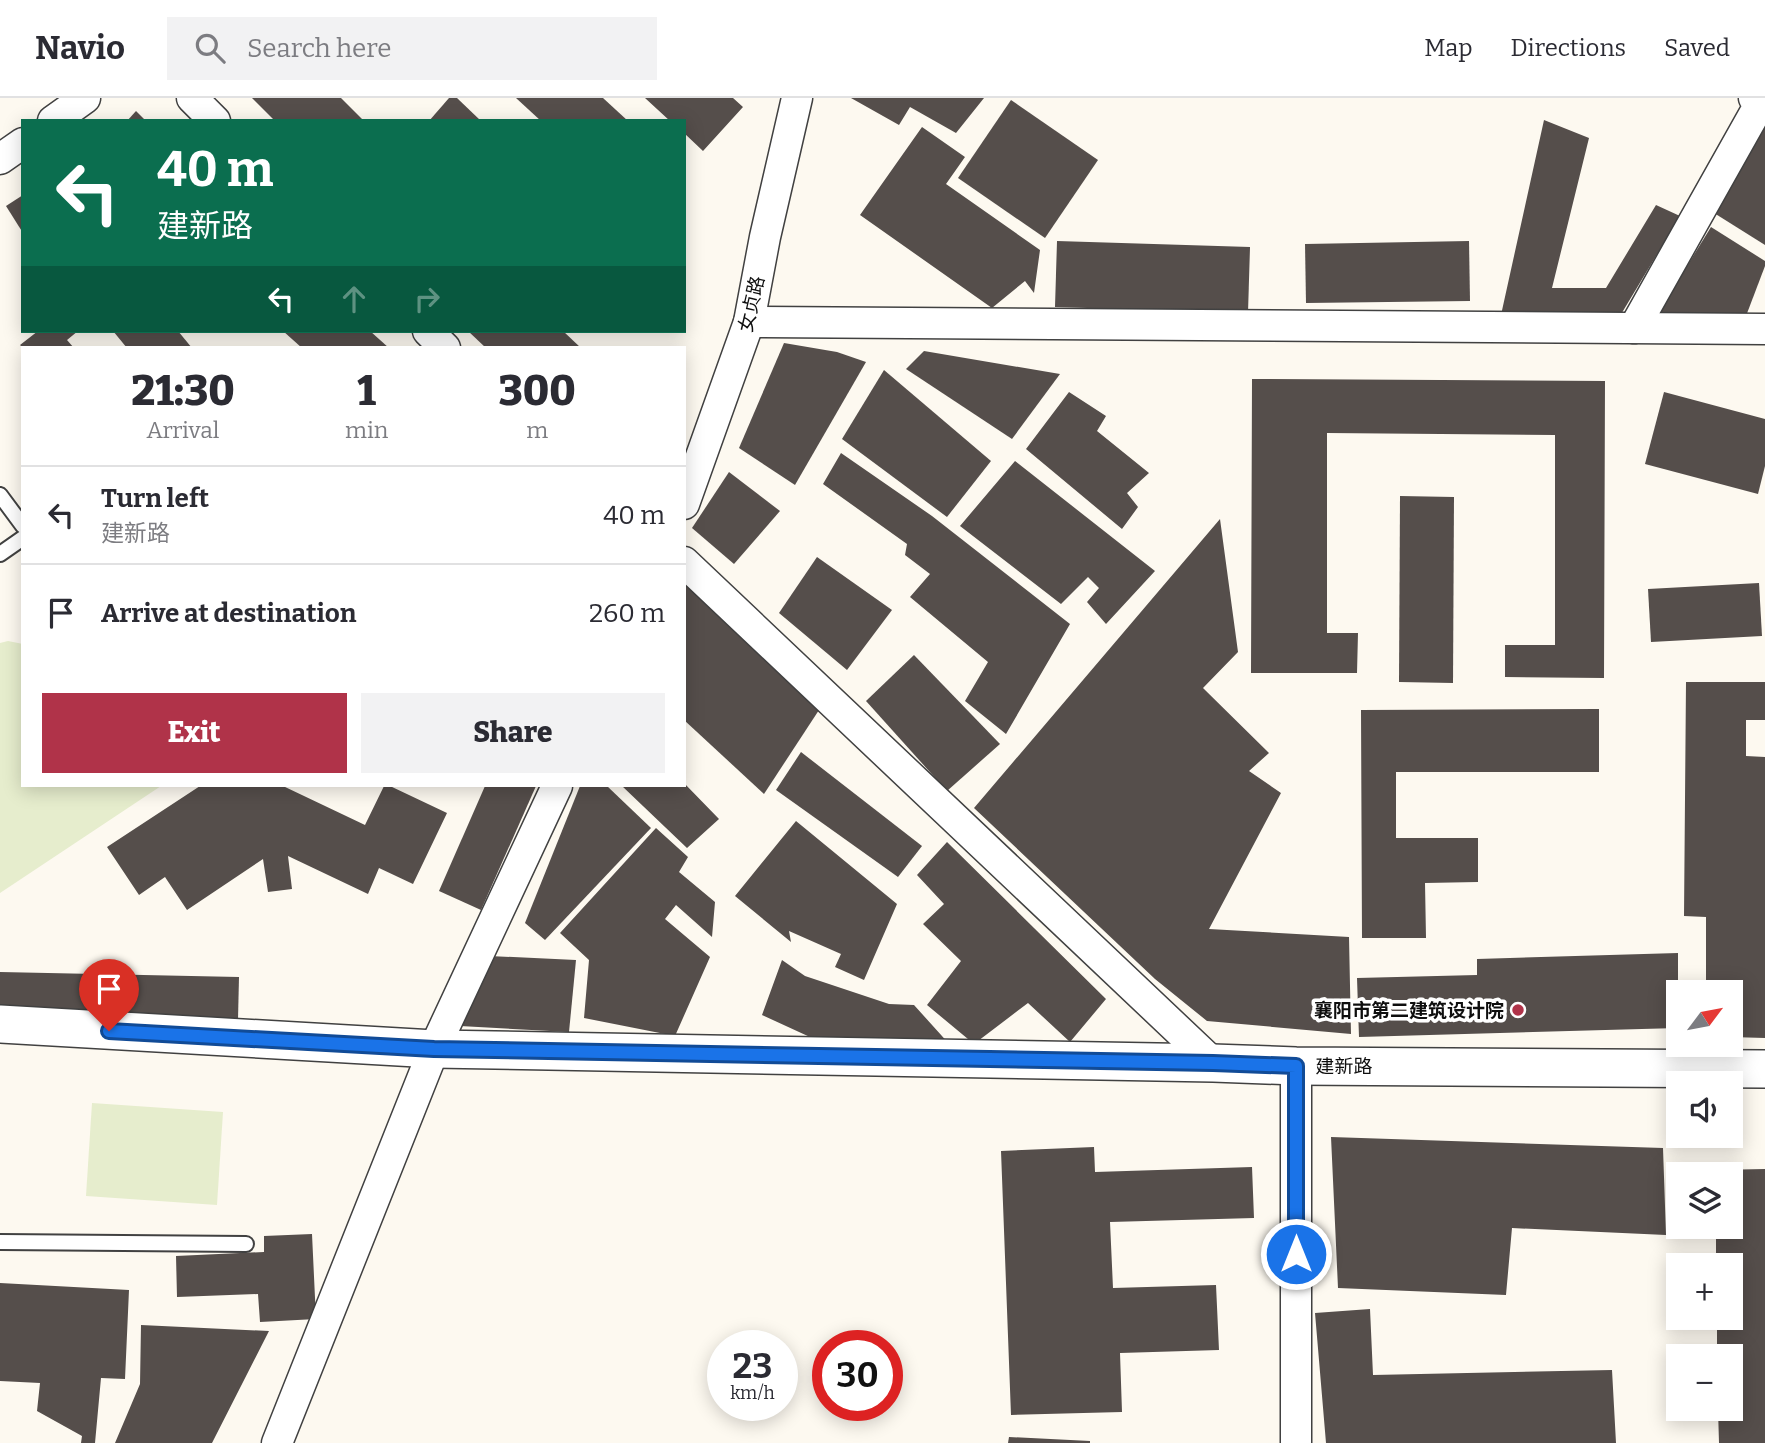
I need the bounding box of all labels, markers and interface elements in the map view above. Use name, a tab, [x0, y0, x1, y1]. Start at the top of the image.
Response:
search box	[167, 17, 657, 80]
text: Navio	[35, 28, 125, 68]
icon: search	[191, 29, 229, 67]
text: Search here	[247, 33, 391, 64]
text: Map	[1424, 34, 1473, 62]
text: Directions	[1511, 34, 1626, 62]
text: Saved	[1664, 34, 1730, 62]
text: 40 m	[157, 140, 274, 199]
icon: left	[42, 147, 133, 238]
text: 建新路	[157, 207, 253, 245]
street label: 女贞路	[734, 274, 769, 334]
icon: left	[262, 280, 300, 318]
icon: ahead	[335, 280, 373, 318]
icon: right	[408, 280, 446, 318]
text: 21:30	[131, 366, 235, 416]
text: 1	[357, 366, 376, 416]
text: 300	[498, 366, 576, 416]
text: Arrival	[147, 416, 219, 444]
text: min	[345, 416, 388, 444]
text: m	[526, 416, 548, 444]
text: Turn left	[101, 483, 209, 514]
icon: left	[42, 496, 80, 534]
text: 40 m	[603, 500, 665, 531]
text: 建新路	[101, 519, 170, 547]
icon: arrive	[42, 594, 80, 632]
text: Arrive at destination	[101, 598, 356, 629]
text: 260 m	[589, 598, 665, 629]
button: Exit	[42, 693, 347, 773]
button: Share	[361, 693, 665, 773]
pin	[79, 959, 139, 1031]
icon: arrive	[90, 970, 128, 1008]
north arrow	[1666, 980, 1743, 1057]
map controls	[1666, 980, 1743, 1421]
place label: 襄阳市第二建筑设计院	[1314, 999, 1504, 1022]
marker: 襄阳市第二建筑设计院	[1510, 1002, 1526, 1018]
street label: 建新路	[1315, 1055, 1373, 1078]
button: sound	[1666, 1071, 1743, 1148]
button: layers	[1666, 1162, 1743, 1239]
position arrow	[1259, 1217, 1333, 1291]
button: +	[1666, 1253, 1743, 1330]
speed limit sign: 30	[812, 1330, 903, 1421]
button: −	[1666, 1344, 1743, 1421]
text: 23	[733, 1345, 772, 1387]
text: km/h	[730, 1382, 775, 1404]

